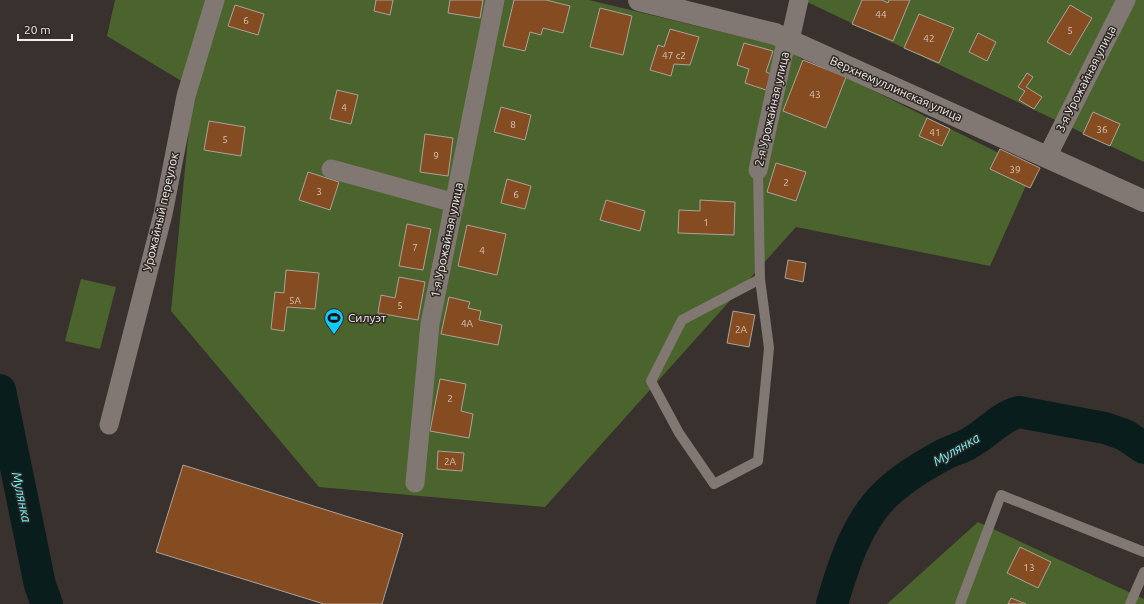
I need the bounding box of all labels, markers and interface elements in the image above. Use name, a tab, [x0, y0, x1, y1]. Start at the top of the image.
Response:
house number: 44	[875, 9, 887, 20]
house number: 6	[243, 15, 249, 26]
scale bar	[18, 16, 72, 42]
text: 20 m	[24, 23, 51, 36]
street label: 3-я Урожайная улица	[1053, 24, 1118, 134]
house number: 5	[1067, 25, 1073, 36]
house number: 42	[923, 33, 935, 44]
house number: 47 с2	[662, 50, 686, 61]
street label: 2-я Урожайная улица	[752, 50, 791, 168]
street label: Верхнемуллинская улица	[828, 53, 964, 124]
house number: 43	[809, 89, 821, 100]
house number: 4	[341, 102, 347, 113]
house number: 8	[510, 119, 516, 130]
house number: 36	[1096, 124, 1108, 135]
house number: 41	[929, 127, 941, 138]
house number: 5	[222, 134, 228, 145]
house number: 9	[433, 150, 439, 161]
street label: Урожайный переулок	[141, 151, 181, 273]
house number: 39	[1009, 164, 1021, 175]
house number: 2	[783, 177, 789, 188]
street label: 1-я Урожайная улица	[428, 181, 465, 299]
house number: 3	[316, 186, 322, 197]
house number: 6	[513, 189, 519, 200]
house number: 1	[703, 217, 709, 228]
house number: 7	[412, 242, 418, 253]
house number: 4	[479, 245, 485, 256]
house number: 5А	[289, 295, 302, 306]
house number: 5	[397, 300, 403, 311]
sports icon: Силуэт	[323, 307, 345, 335]
place label: Силуэт	[348, 311, 387, 324]
house number: 4А	[461, 318, 474, 329]
house number: 2А	[735, 324, 748, 335]
house number: 2	[447, 393, 453, 404]
water label: Мулянка	[930, 430, 982, 468]
house number: 2А	[444, 456, 457, 467]
water label: Мулянка	[10, 470, 34, 524]
house number: 13	[1023, 562, 1035, 573]

